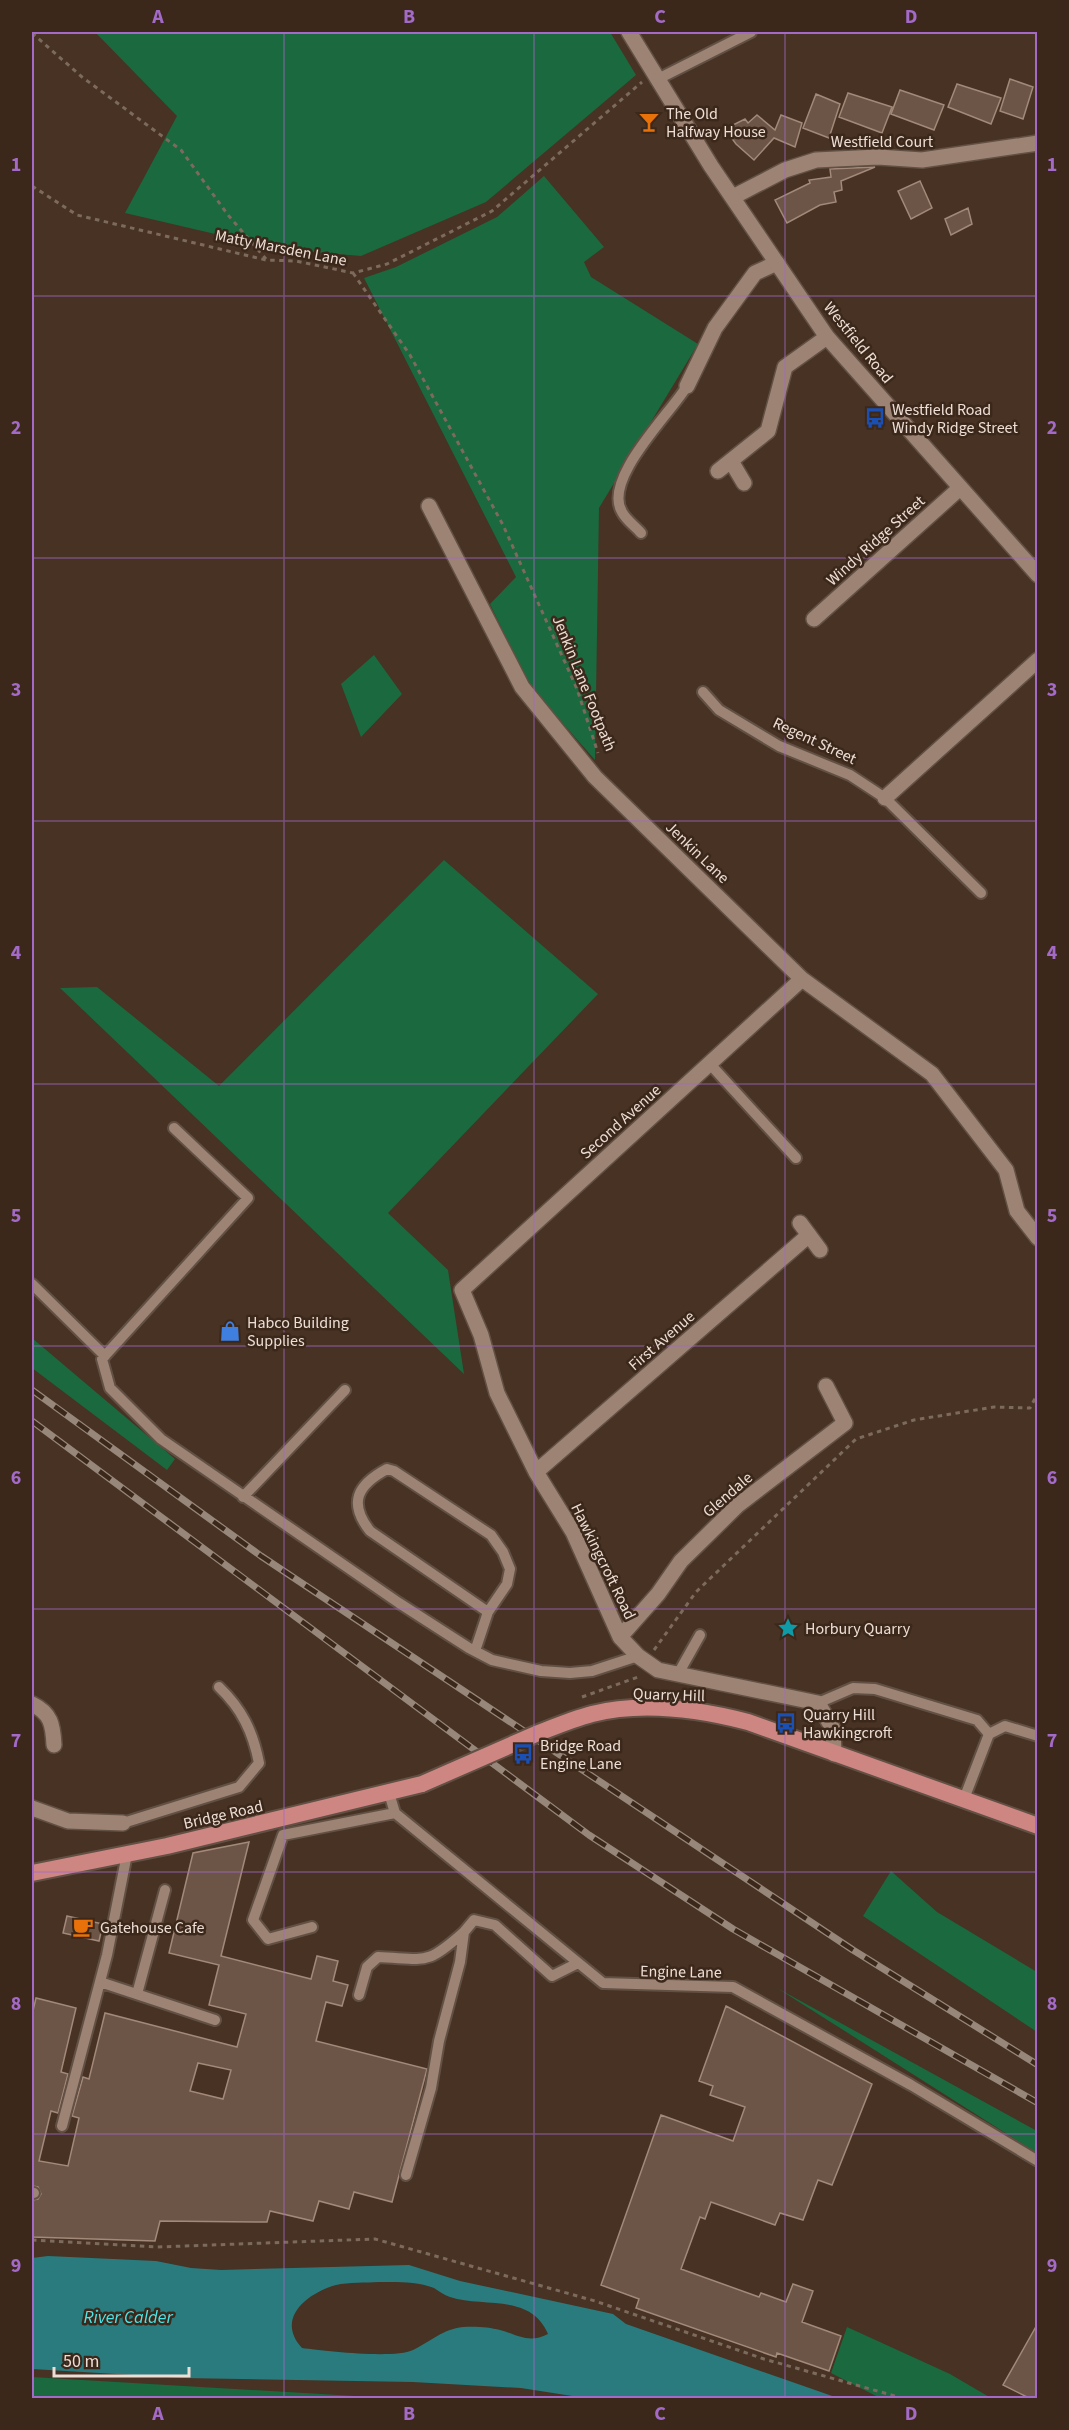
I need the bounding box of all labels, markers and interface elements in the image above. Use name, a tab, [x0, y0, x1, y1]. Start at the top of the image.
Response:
text: A	[151, 3, 164, 31]
text: B	[403, 3, 415, 31]
text: C	[654, 3, 666, 31]
text: D	[905, 3, 917, 31]
place label: The Old Halfway House	[666, 103, 766, 143]
bar icon: The Old Halfway House	[637, 110, 661, 134]
street label: Westfield Court	[831, 131, 934, 153]
text: 1	[11, 151, 21, 179]
text: 1	[1047, 151, 1057, 179]
street label: Matty Marsden Lane	[213, 224, 349, 272]
street label: Westfield Road	[818, 297, 898, 388]
place label: Westfield Road Windy Ridge Street	[892, 399, 1018, 439]
bus stop icon: Westfield Road Windy Ridge Street	[863, 406, 887, 430]
text: 2	[11, 414, 21, 442]
text: 2	[1047, 414, 1057, 442]
street label: Windy Ridge Street	[822, 490, 930, 591]
street label: Jenkin Lane Footpath	[547, 612, 621, 755]
text: 3	[11, 676, 21, 704]
text: 3	[1047, 676, 1057, 704]
street label: Regent Street	[769, 712, 861, 770]
street label: Jenkin Lane	[661, 817, 734, 889]
text: 4	[11, 939, 22, 967]
text: 4	[1047, 939, 1058, 967]
street label: Second Avenue	[575, 1079, 666, 1164]
text: 5	[11, 1202, 21, 1230]
text: 5	[1047, 1202, 1057, 1230]
street label: First Avenue	[624, 1306, 700, 1376]
place label: Habco Building Supplies	[247, 1312, 349, 1352]
shop icon: Habco Building Supplies	[218, 1319, 242, 1343]
text: 6	[11, 1464, 21, 1492]
text: 6	[1047, 1464, 1057, 1492]
street label: Glendale	[698, 1467, 757, 1523]
street label: Hawkingcroft Road	[565, 1500, 641, 1623]
place icon: Horbury Quarry	[776, 1616, 800, 1640]
place label: Horbury Quarry	[805, 1618, 911, 1640]
street label: Quarry Hill	[633, 1683, 705, 1707]
place label: Quarry Hill Hawkingcroft	[803, 1704, 893, 1744]
bus stop icon: Quarry Hill Hawkingcroft	[774, 1711, 798, 1735]
text: 7	[11, 1727, 21, 1755]
text: 7	[1047, 1727, 1057, 1755]
place label: Bridge Road Engine Lane	[540, 1735, 622, 1775]
bus stop icon: Bridge Road Engine Lane	[511, 1742, 535, 1766]
street label: Bridge Road	[181, 1795, 265, 1835]
cafe icon: Gatehouse Cafe	[71, 1915, 95, 1939]
place label: Gatehouse Cafe	[100, 1917, 204, 1939]
street label: Engine Lane	[640, 1960, 722, 1984]
text: 8	[11, 1990, 21, 2018]
text: 8	[1047, 1990, 1057, 2018]
text: 9	[11, 2252, 21, 2280]
text: 9	[1047, 2252, 1057, 2280]
water label: River Calder	[83, 2305, 173, 2330]
scale bar	[54, 2340, 189, 2378]
text: 50 m	[63, 2349, 99, 2374]
text: A	[151, 2400, 164, 2428]
text: B	[403, 2400, 415, 2428]
text: C	[654, 2400, 666, 2428]
text: D	[905, 2400, 917, 2428]

